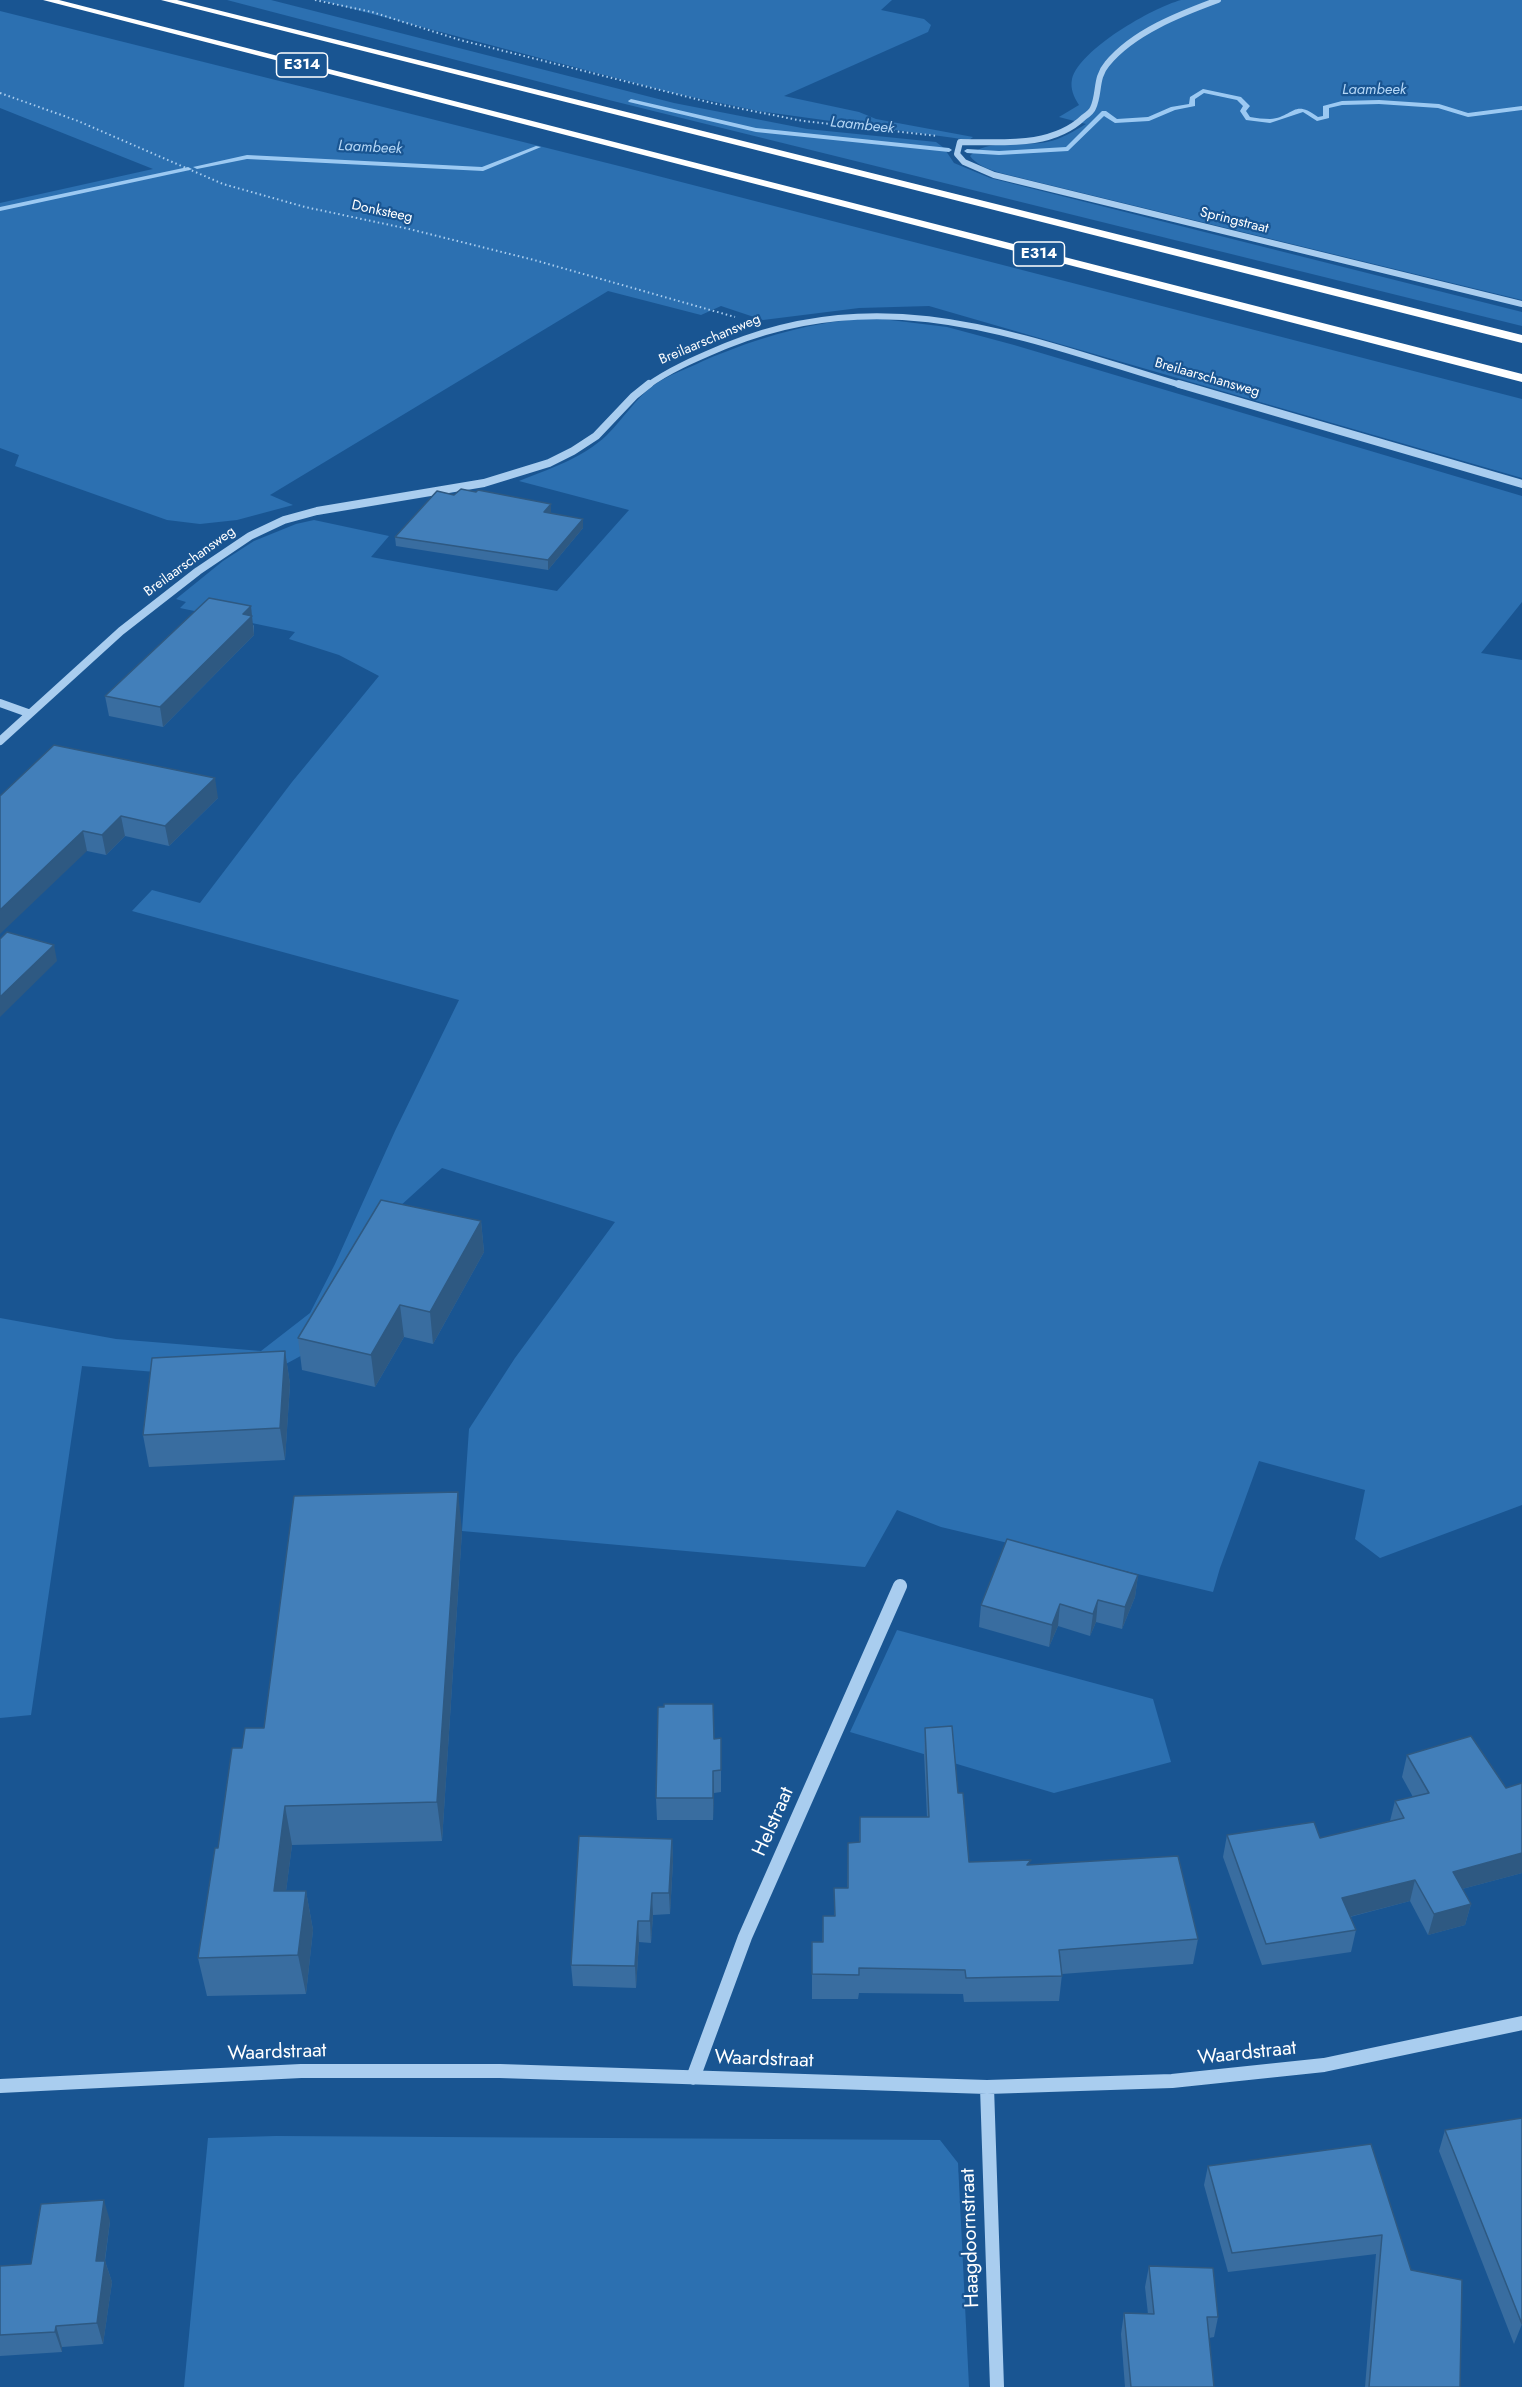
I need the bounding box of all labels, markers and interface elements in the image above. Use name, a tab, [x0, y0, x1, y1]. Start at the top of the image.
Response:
road number: E314	[276, 53, 328, 77]
water label: Laambeek	[1342, 81, 1406, 99]
water label: Laambeek	[829, 114, 895, 138]
water label: Laambeek	[337, 137, 403, 159]
street label: Donksteeg	[350, 197, 414, 227]
street label: Springstraat	[1198, 204, 1270, 238]
road number: E314	[1014, 242, 1064, 266]
street label: Breilaarschansweg	[657, 311, 763, 369]
street label: Breilaarschansweg	[1152, 355, 1262, 401]
street label: Breilaarschansweg	[141, 523, 239, 601]
street label: Helstraat	[748, 1784, 800, 1860]
street label: Waardstraat	[1196, 2037, 1298, 2071]
street label: Waardstraat	[227, 2039, 327, 2067]
street label: Waardstraat	[714, 2046, 814, 2074]
street label: Haagdoornstraat	[957, 2168, 985, 2308]

